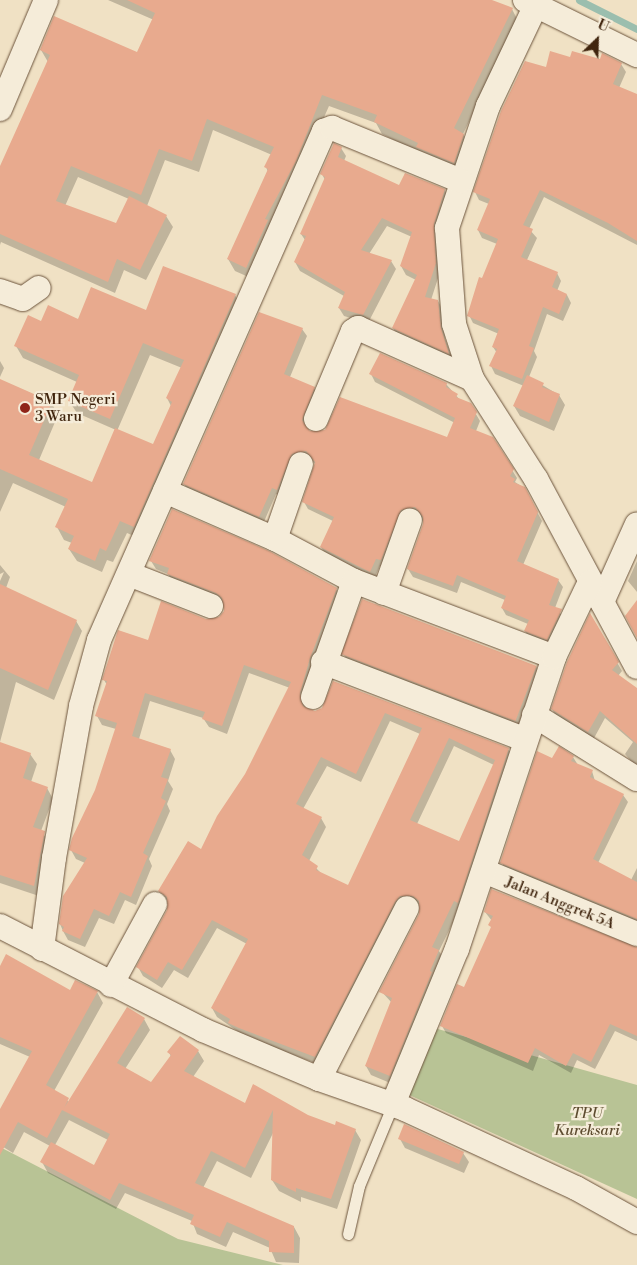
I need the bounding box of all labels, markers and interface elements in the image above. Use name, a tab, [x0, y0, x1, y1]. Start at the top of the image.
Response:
north arrow	[572, 15, 622, 65]
text: U	[594, 16, 612, 37]
place label: SMP Negeri 3 Waru	[35, 390, 116, 425]
marker: SMP Negeri 3 Waru	[19, 402, 31, 414]
street label: Jalan Anggrek 5A	[503, 873, 617, 933]
park label: TPU Kureksari	[554, 1104, 620, 1139]

